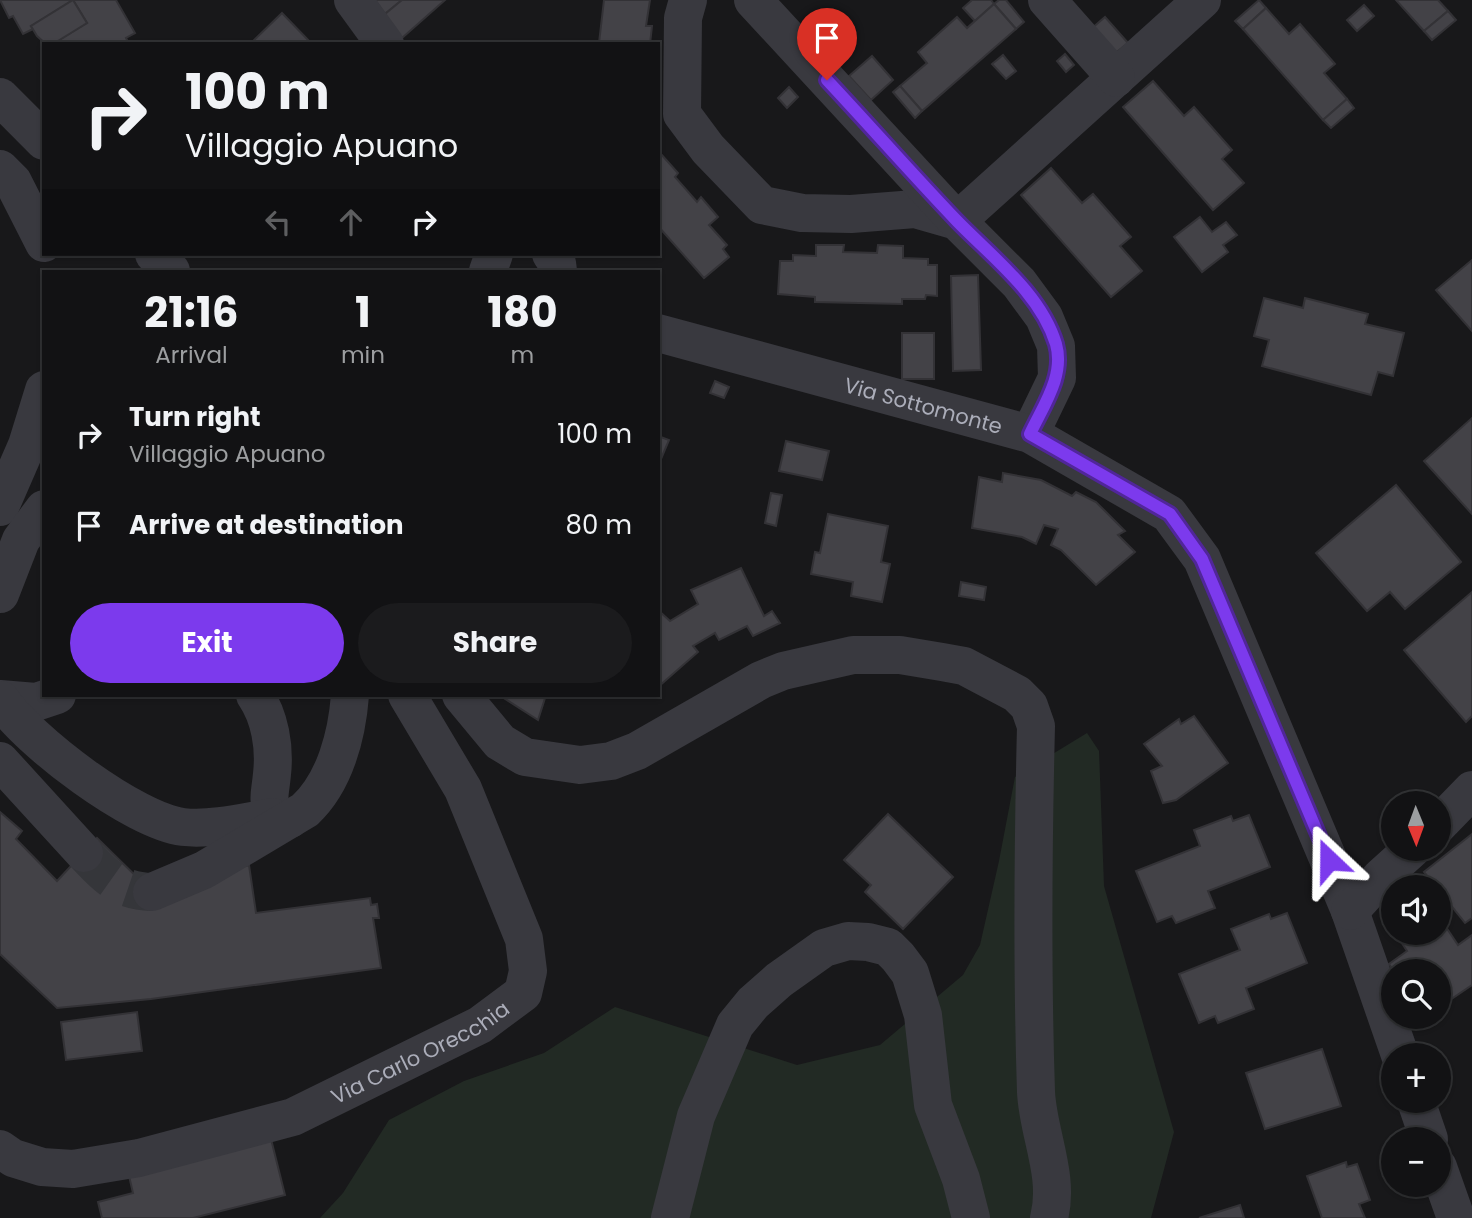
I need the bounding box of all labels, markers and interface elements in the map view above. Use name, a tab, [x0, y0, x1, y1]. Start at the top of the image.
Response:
pin	[797, 8, 857, 80]
icon: arrive	[808, 19, 846, 57]
text: 100 m	[185, 58, 330, 126]
icon: right	[70, 70, 161, 161]
text: Villaggio Apuano	[185, 123, 458, 168]
icon: left	[259, 203, 297, 241]
icon: ahead	[332, 203, 370, 241]
icon: right	[405, 203, 443, 241]
text: 21:16	[144, 283, 239, 342]
text: 1	[355, 283, 371, 342]
text: 180	[487, 283, 558, 342]
text: Arrival	[155, 339, 228, 371]
text: min	[341, 339, 385, 371]
text: m	[511, 339, 534, 371]
street label: Via Sottomonte	[841, 370, 1006, 440]
text: Turn right	[129, 399, 261, 435]
icon: right	[70, 416, 108, 454]
text: 100 m	[557, 416, 632, 452]
text: Villaggio Apuano	[129, 438, 325, 470]
icon: arrive	[70, 507, 108, 545]
text: Arrive at destination	[129, 507, 404, 543]
text: 80 m	[566, 507, 632, 543]
button: Exit	[70, 603, 344, 683]
button: Share	[358, 603, 632, 683]
north arrow	[1381, 791, 1451, 861]
map controls	[1381, 791, 1451, 1197]
position arrow	[1292, 823, 1366, 897]
button: sound	[1381, 875, 1451, 945]
button: search	[1381, 959, 1451, 1029]
street label: Via Carlo Orecchia	[326, 994, 515, 1111]
button: +	[1381, 1043, 1451, 1113]
button: −	[1381, 1127, 1451, 1197]

